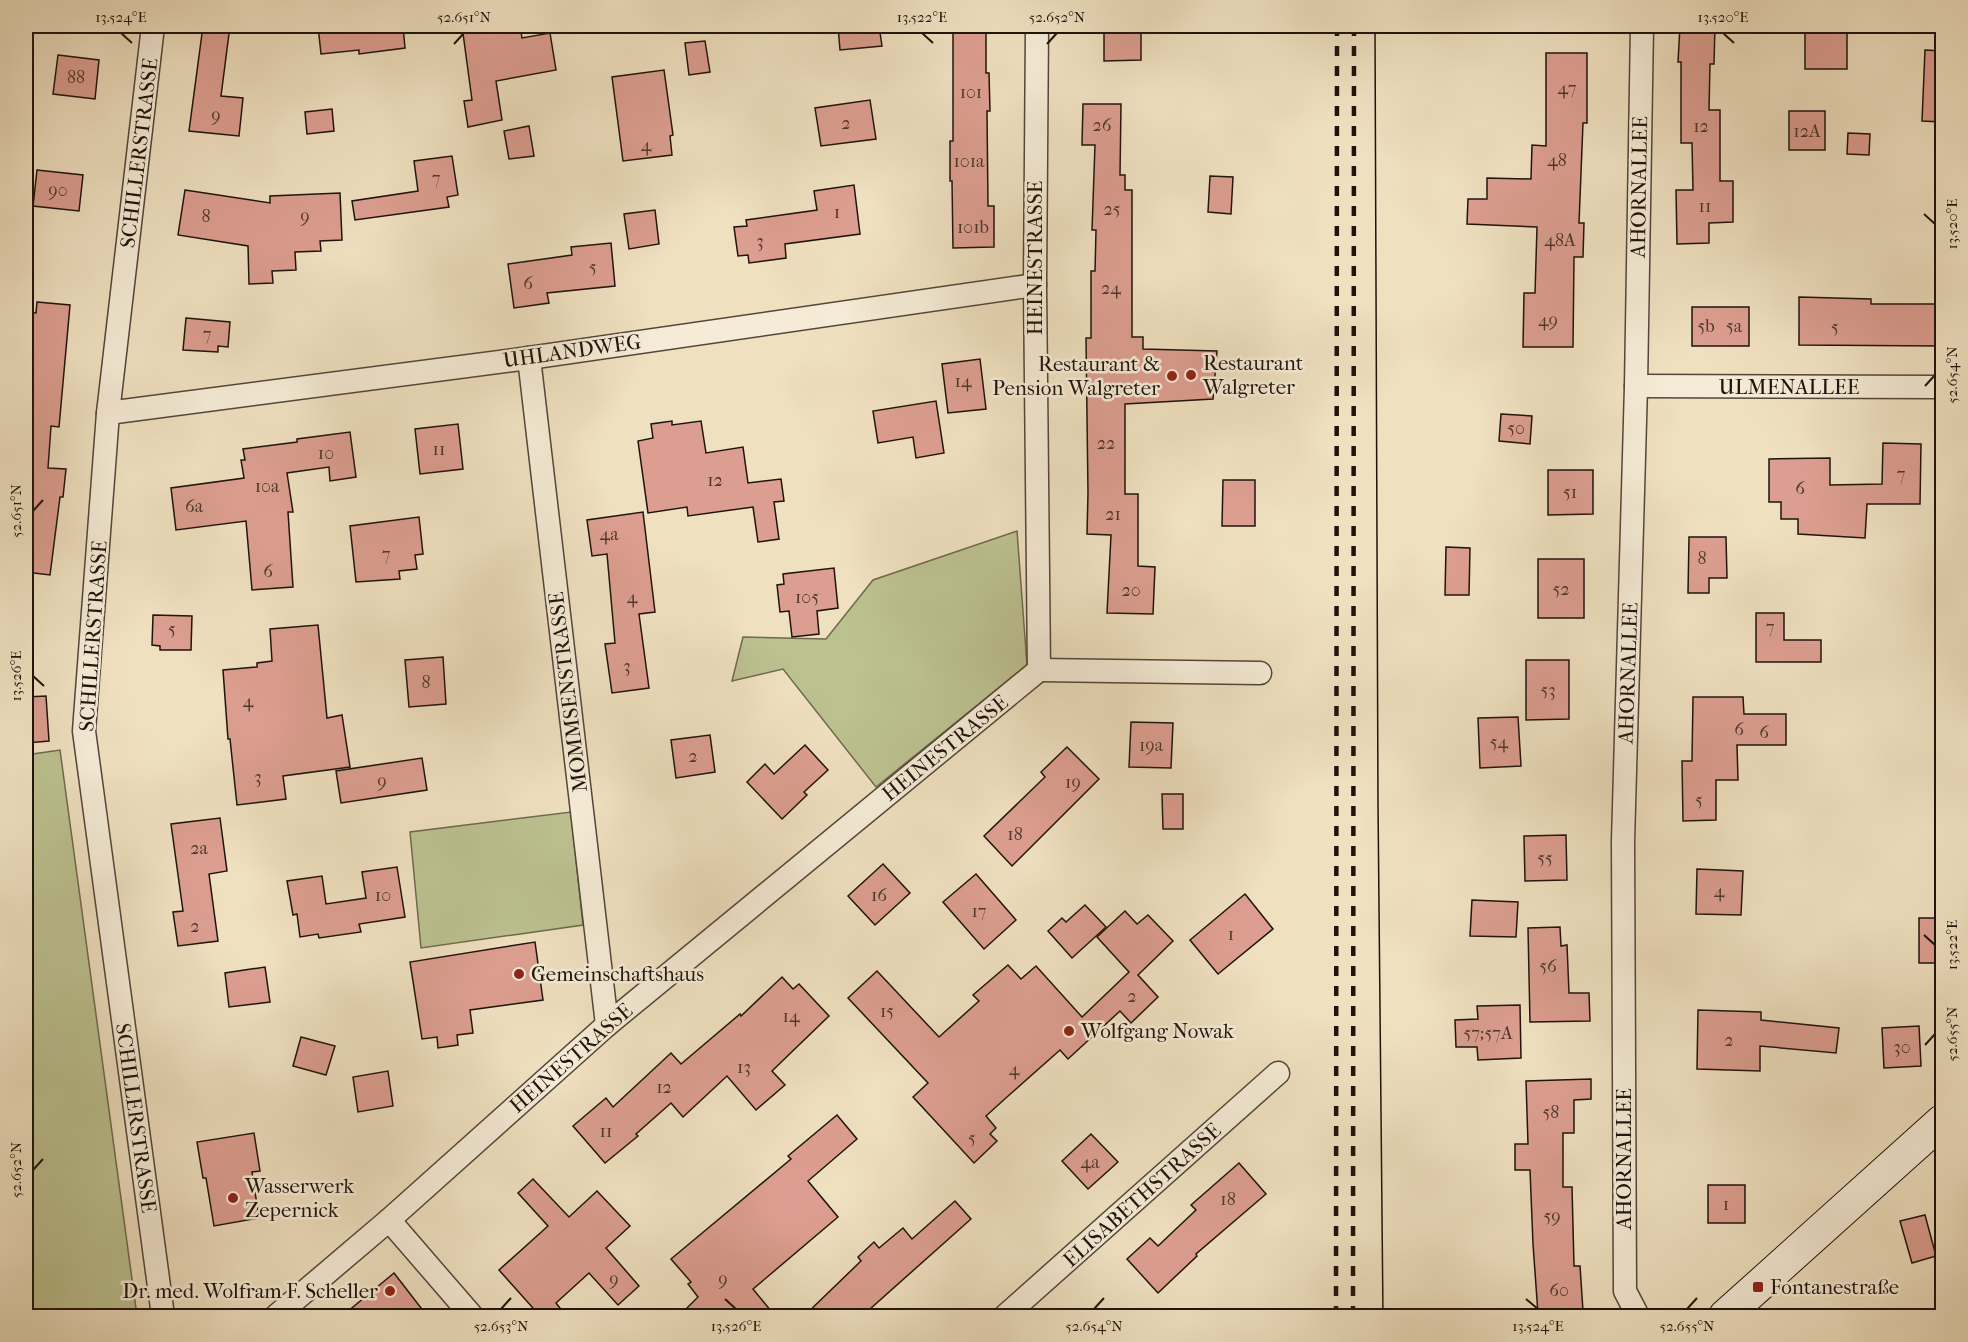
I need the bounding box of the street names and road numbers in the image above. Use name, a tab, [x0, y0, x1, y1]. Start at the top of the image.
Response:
street label: SCHILLERSTRASSE	[115, 56, 163, 249]
street label: AHORNALLEE	[1626, 116, 1652, 259]
street label: HEINESTRASSE	[1023, 180, 1047, 335]
street label: UHLANDWEG	[501, 329, 643, 373]
street label: ULMENALLEE	[1718, 375, 1860, 399]
street label: SCHILLERSTRASSE	[74, 539, 112, 732]
street label: MOMMSENSTRASSE	[544, 590, 592, 793]
street label: AHORNALLEE	[1613, 602, 1642, 745]
street label: HEINESTRASSE	[877, 690, 1013, 806]
street label: HEINESTRASSE	[505, 998, 637, 1118]
street label: SCHILLERSTRASSE	[111, 1022, 161, 1215]
street label: AHORNALLEE	[1612, 1088, 1636, 1231]
street label: ELISABETHSTRASSE	[1058, 1118, 1226, 1272]

